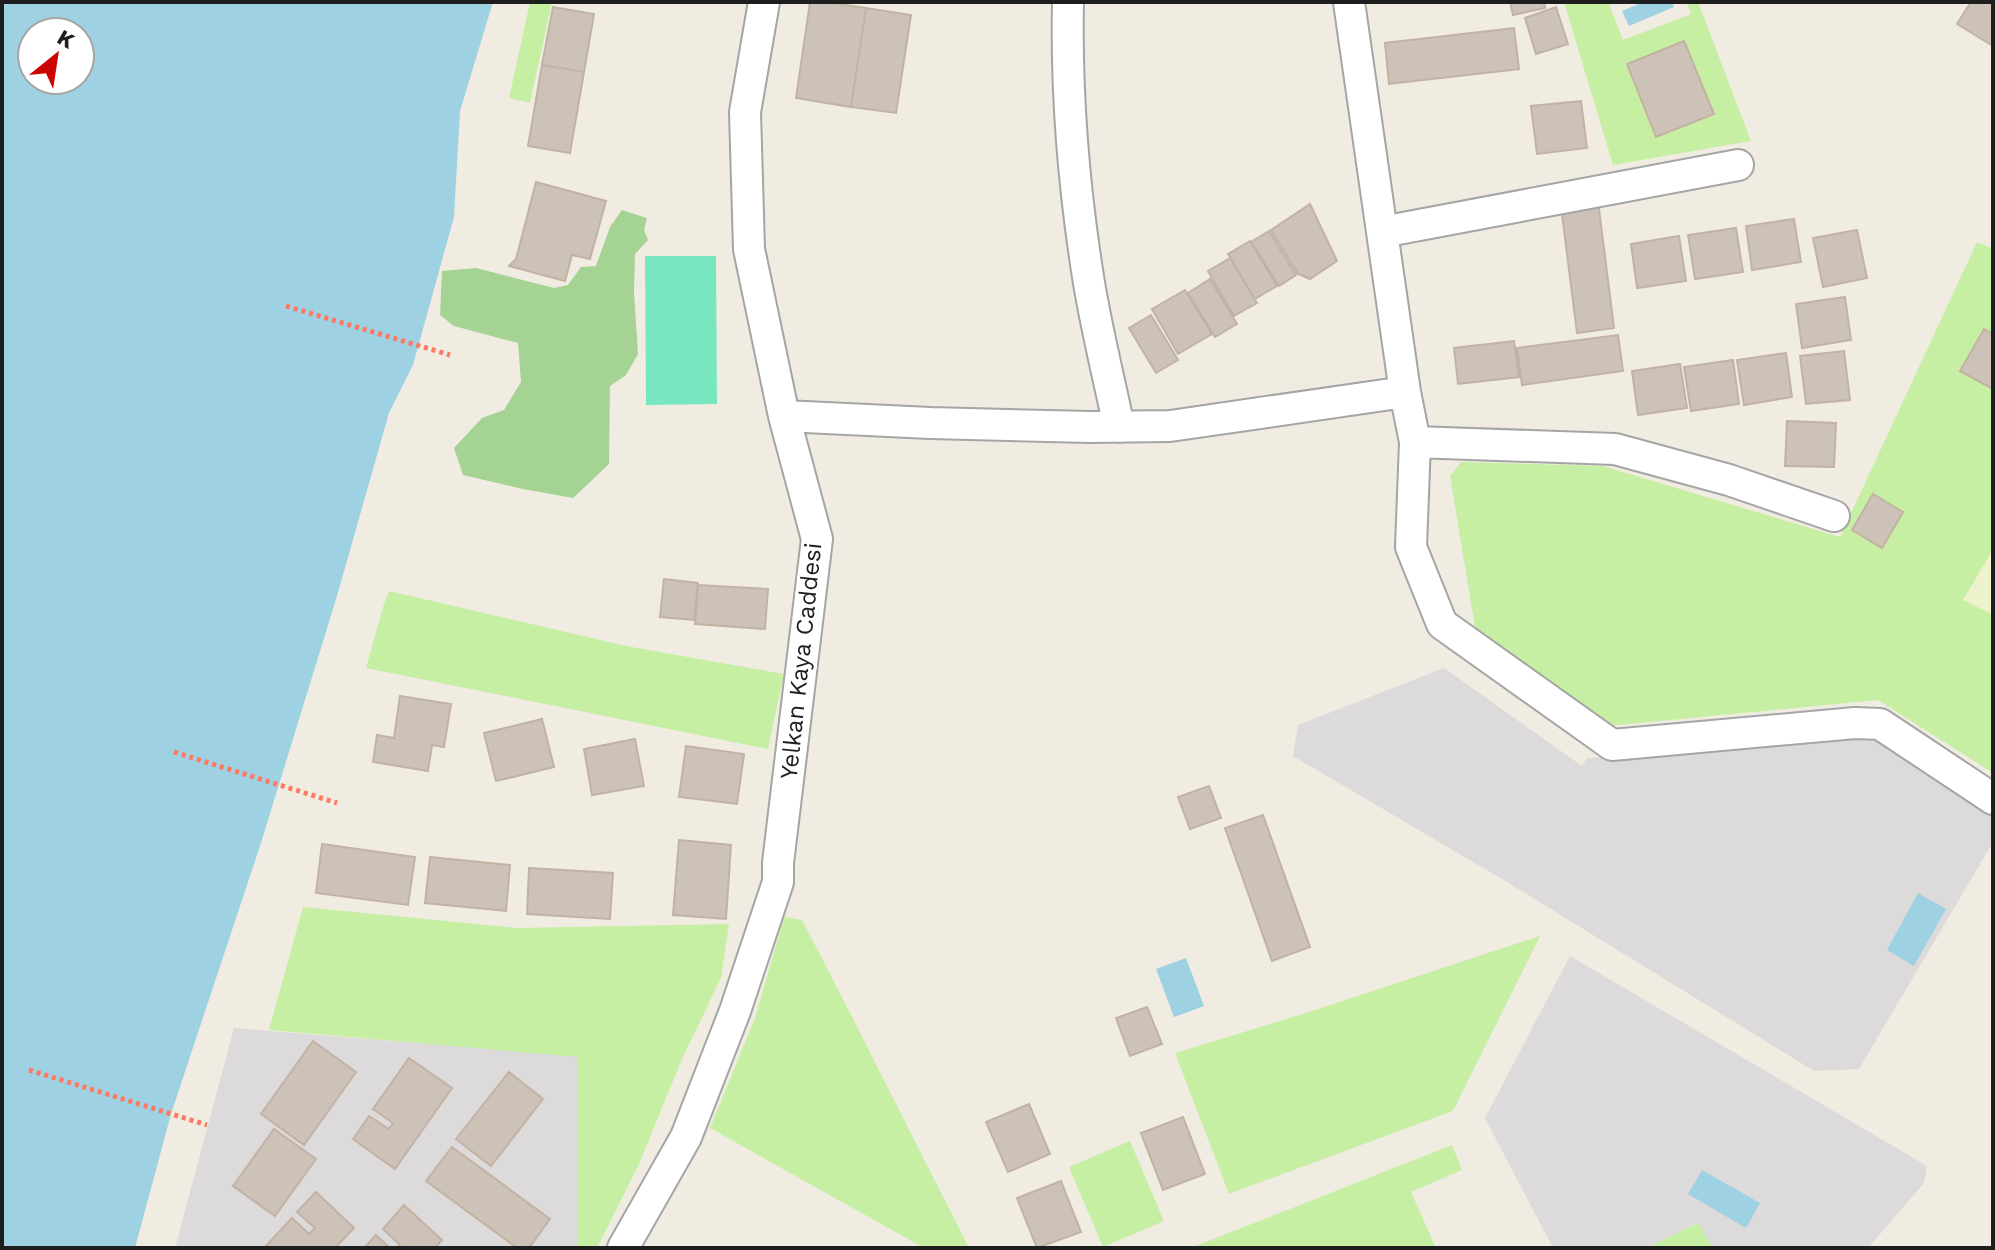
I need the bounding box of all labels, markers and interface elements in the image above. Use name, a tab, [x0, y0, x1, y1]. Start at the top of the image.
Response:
north arrow	[16, 16, 96, 96]
text: K	[53, 24, 79, 54]
street label: Yelkan Kaya Caddesi	[775, 541, 827, 781]

